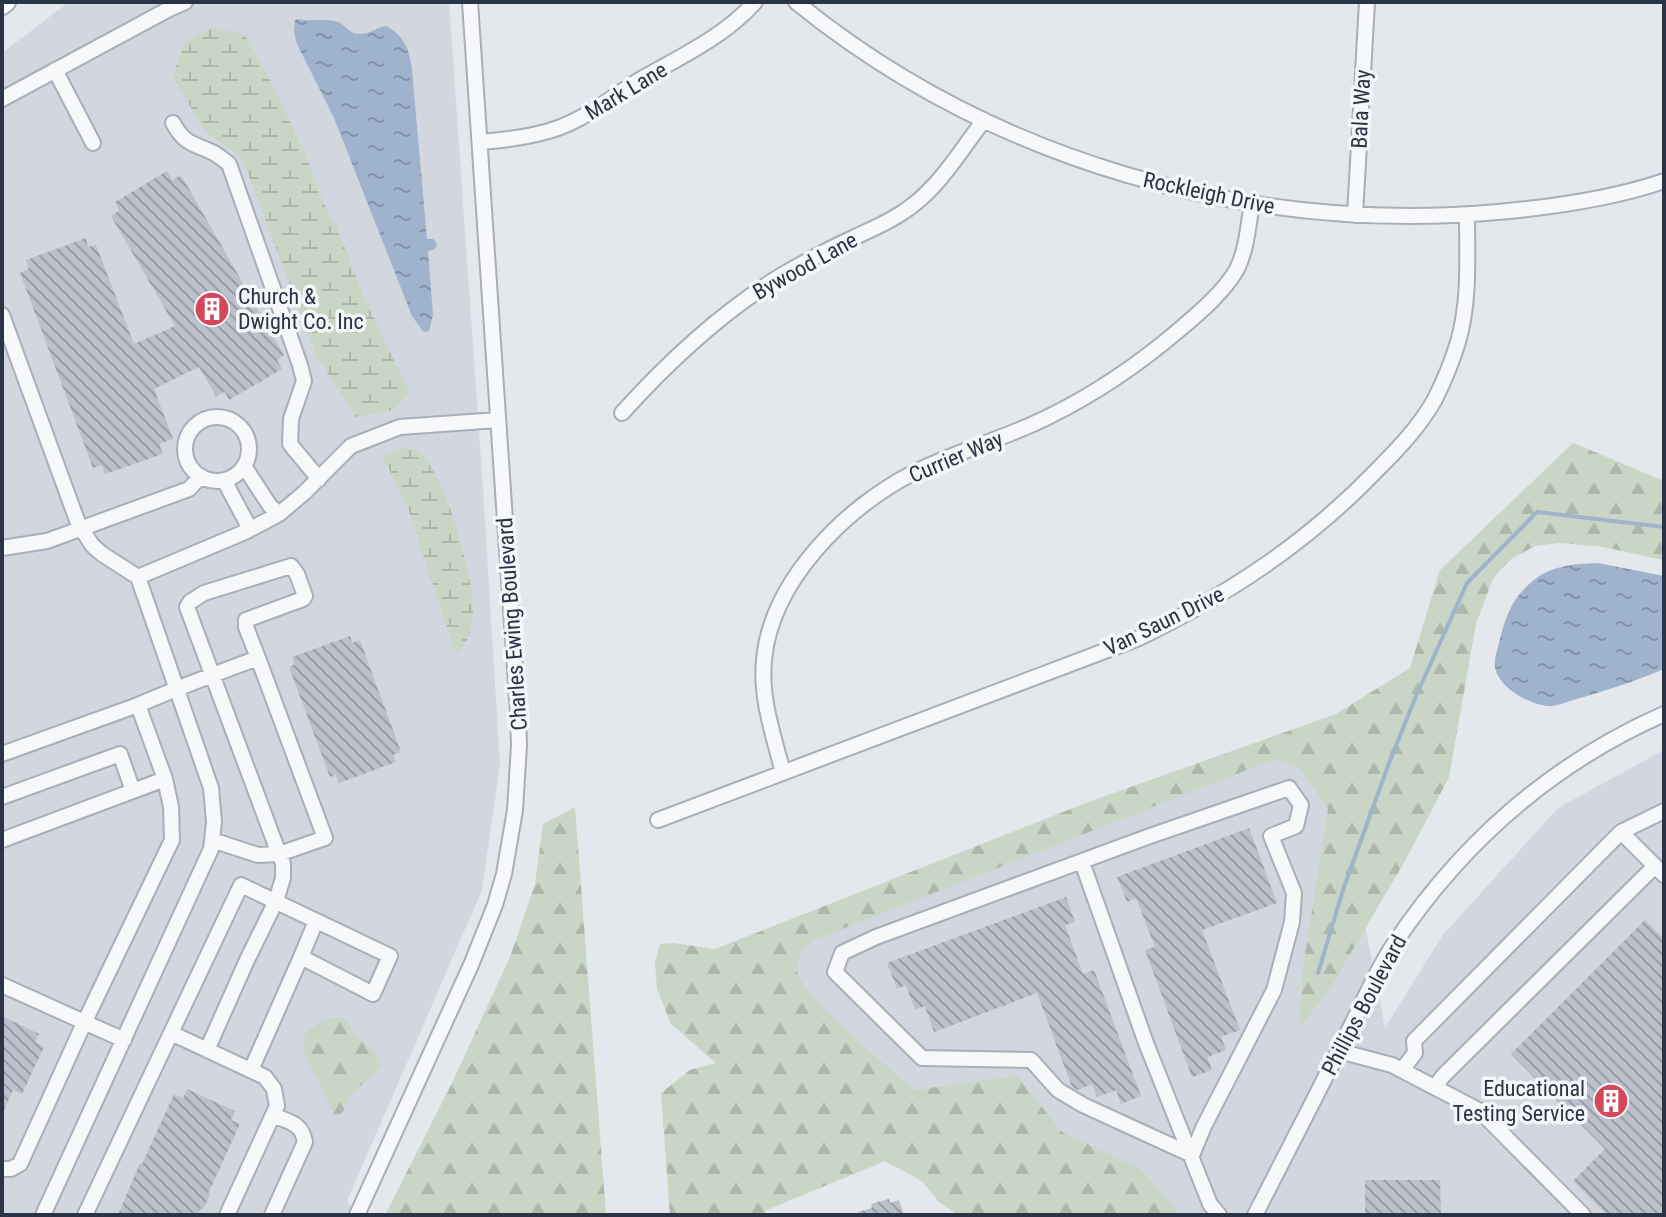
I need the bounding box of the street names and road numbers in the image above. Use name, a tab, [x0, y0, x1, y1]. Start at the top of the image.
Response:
street label: Mark Lane	[581, 57, 671, 125]
street label: Bala Way	[1346, 69, 1376, 149]
street label: Rockleigh Drive	[1141, 167, 1277, 219]
street label: Bywood Lane	[748, 227, 862, 305]
street label: Currier Way	[905, 426, 1007, 488]
street label: Charles Ewing Boulevard	[492, 517, 532, 731]
street label: Van Saun Drive	[1100, 581, 1228, 661]
street label: Phillips Boulevard	[1317, 931, 1411, 1079]

